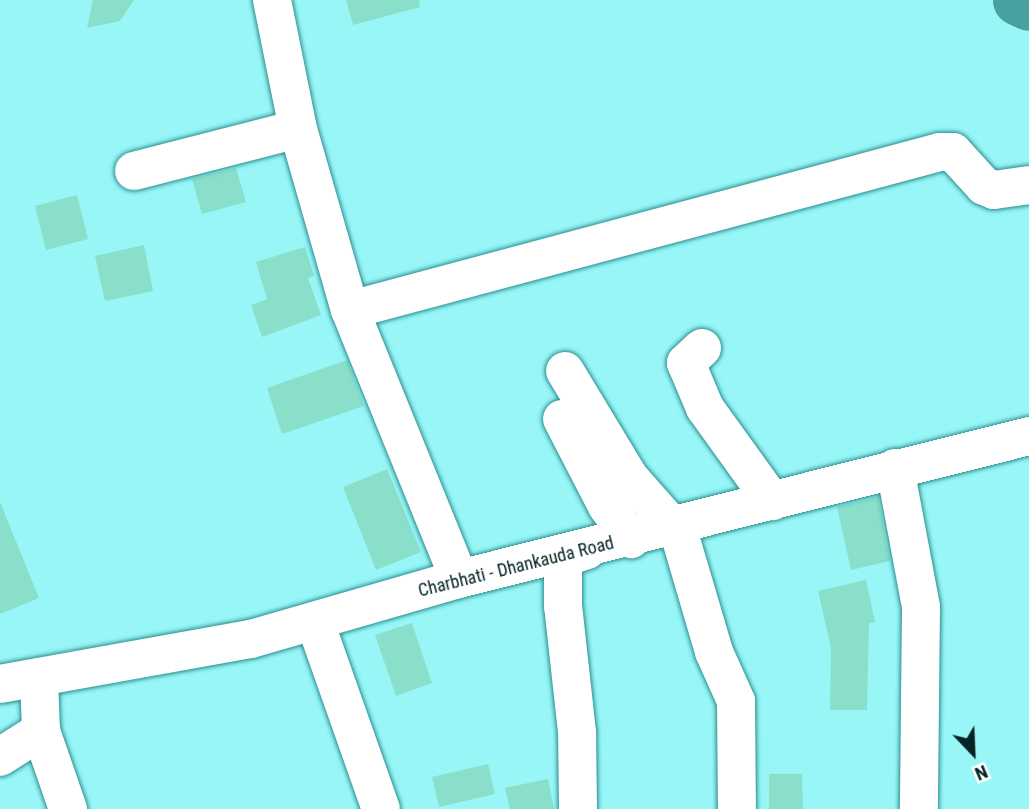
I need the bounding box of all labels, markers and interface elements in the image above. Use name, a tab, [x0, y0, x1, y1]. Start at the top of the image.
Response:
street label: Charbhati - Dhankauda Road	[416, 532, 616, 602]
north arrow	[938, 718, 1008, 788]
text: N	[972, 760, 991, 786]

